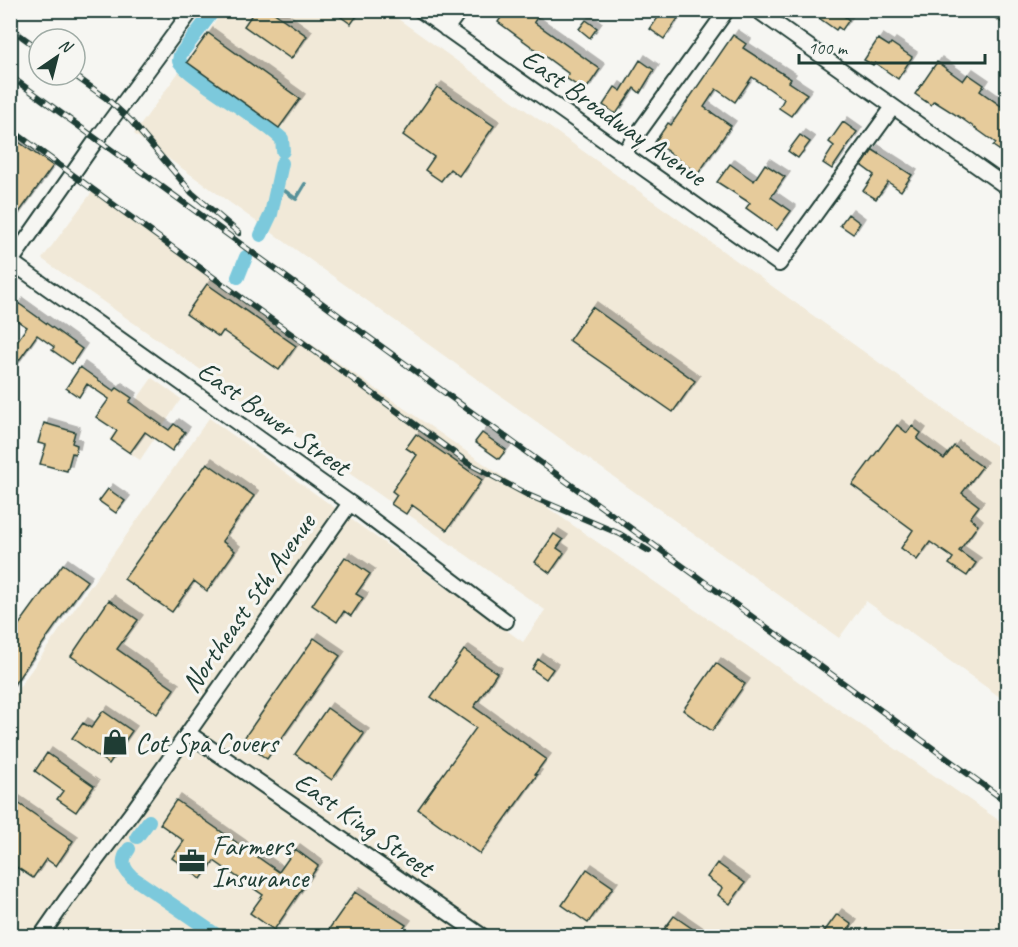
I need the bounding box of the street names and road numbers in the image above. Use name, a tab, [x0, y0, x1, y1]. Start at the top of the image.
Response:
street label: East Broadway Avenue	[515, 40, 714, 195]
street label: East Bower Street	[191, 353, 359, 485]
street label: Northeast 5th Avenue	[173, 505, 324, 699]
street label: East King Street	[288, 763, 442, 886]

